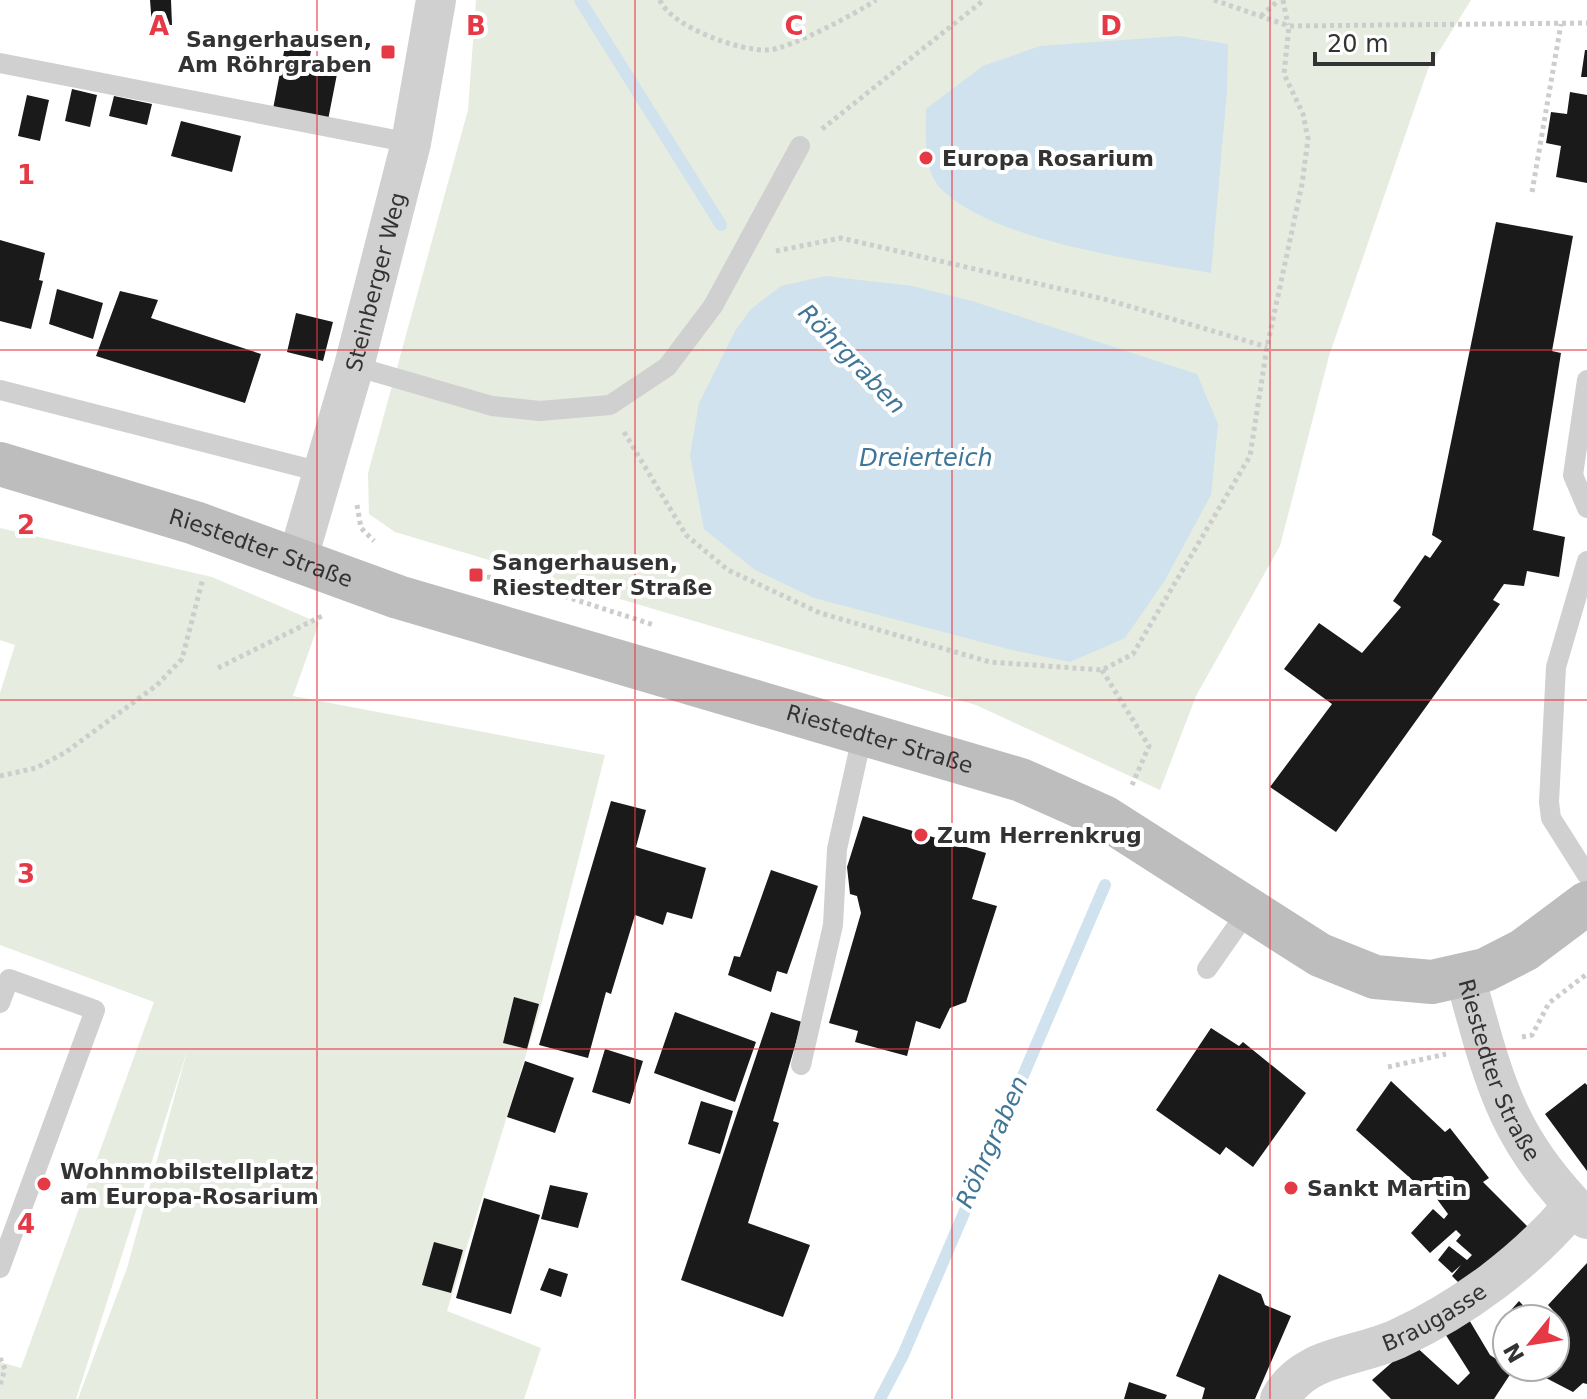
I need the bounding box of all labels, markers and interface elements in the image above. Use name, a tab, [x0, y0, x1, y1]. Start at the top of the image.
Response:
text: A	[149, 11, 169, 41]
text: B	[466, 11, 486, 41]
text: C	[784, 11, 804, 41]
text: D	[1100, 11, 1122, 41]
scale bar	[1315, 16, 1433, 66]
place label: Sangerhausen, Am Röhrgraben	[178, 27, 372, 77]
text: 20 m	[1327, 30, 1389, 58]
marker: Sangerhausen, Am Röhrgraben	[379, 43, 397, 61]
place label: Europa Rosarium	[942, 146, 1154, 171]
marker: Europa Rosarium	[917, 149, 935, 167]
text: 1	[17, 160, 35, 190]
street label: Steinberger Weg	[341, 190, 411, 374]
water label: Röhrgraben	[793, 298, 911, 420]
water label: Dreierteich	[859, 444, 993, 472]
street label: Riestedter Straße	[166, 504, 356, 592]
text: 2	[17, 510, 35, 540]
place label: Sangerhausen, Riestedter Straße	[492, 550, 712, 600]
marker: Sangerhausen, Riestedter Straße	[467, 566, 485, 584]
street label: Riestedter Straße	[783, 700, 976, 778]
place label: Zum Herrenkrug	[937, 823, 1142, 848]
marker: Zum Herrenkrug	[912, 826, 930, 844]
text: 3	[17, 859, 35, 889]
street label: Riestedter Straße	[1453, 976, 1545, 1166]
water label: Röhrgraben	[950, 1072, 1034, 1212]
place label: Wohnmobilstellplatz am Europa-Rosarium	[60, 1159, 319, 1209]
marker: Wohnmobilstellplatz am Europa-Rosarium	[35, 1175, 53, 1193]
place label: Sankt Martin	[1307, 1176, 1467, 1201]
marker: Sankt Martin	[1282, 1179, 1300, 1197]
text: 4	[17, 1209, 35, 1239]
street label: Braugasse	[1379, 1279, 1491, 1357]
north arrow	[1491, 1303, 1571, 1383]
text: N	[1499, 1339, 1530, 1367]

